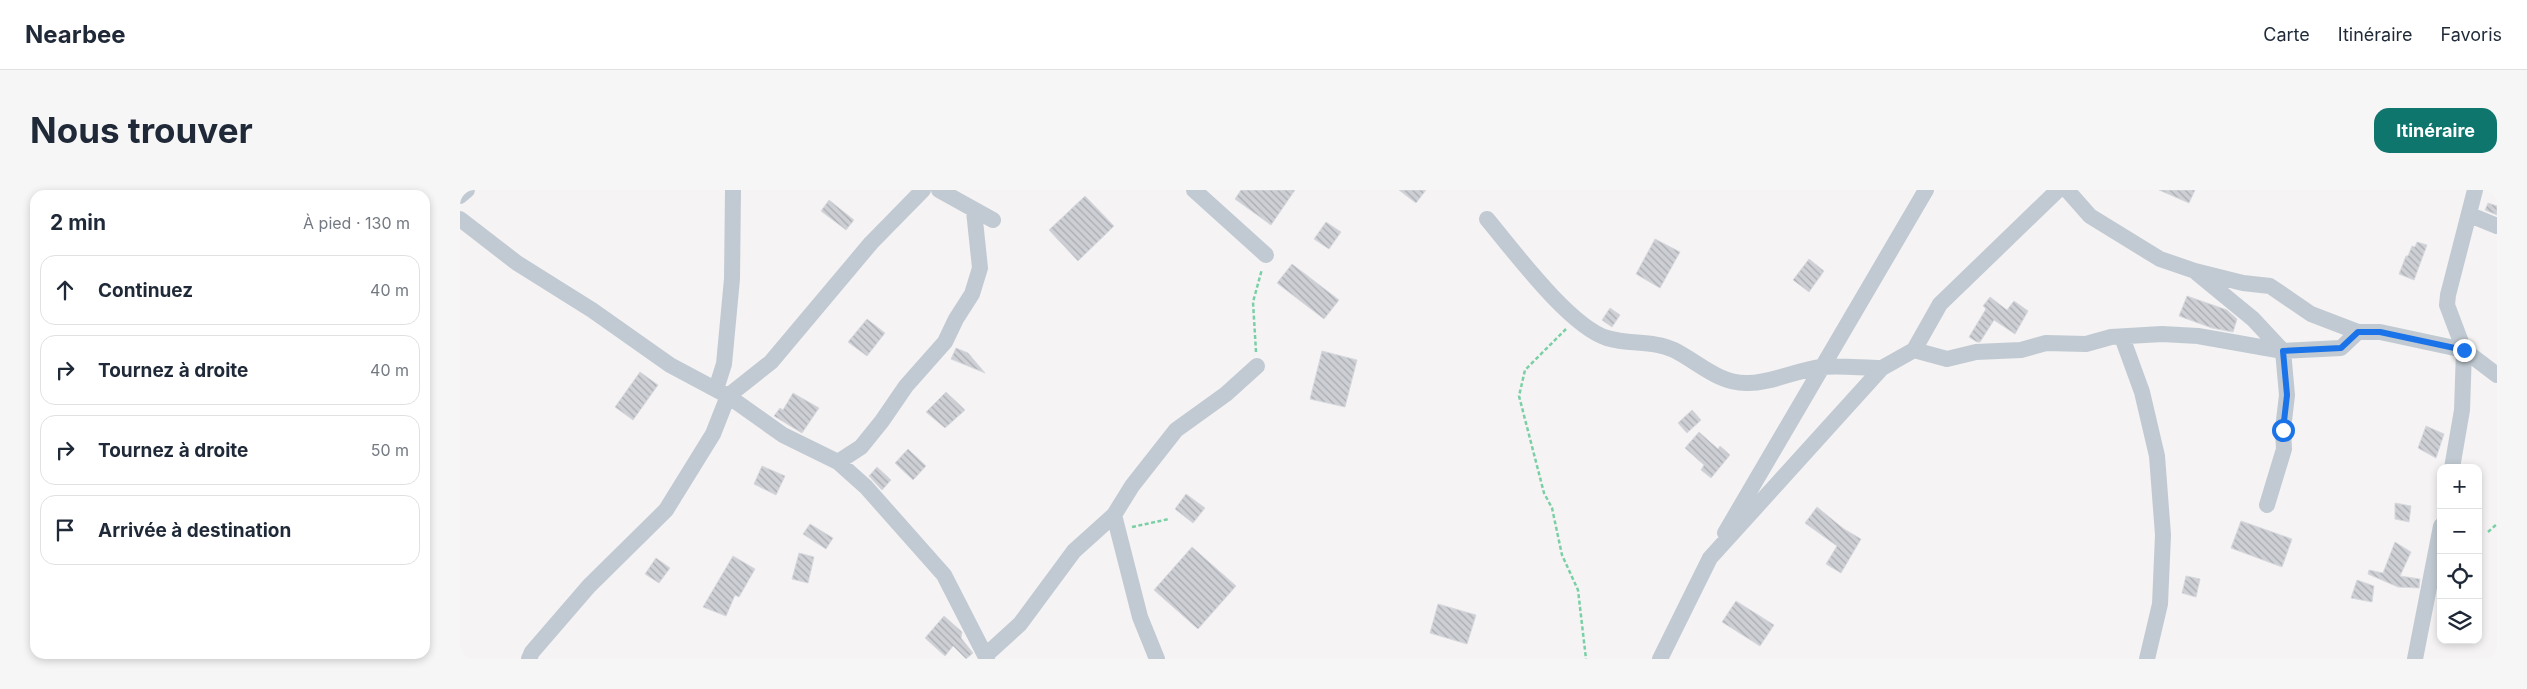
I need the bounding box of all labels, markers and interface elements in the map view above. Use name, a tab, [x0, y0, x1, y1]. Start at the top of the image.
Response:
text: Nearbee	[25, 20, 126, 49]
text: Carte	[2263, 24, 2310, 45]
text: Itinéraire	[2338, 24, 2412, 45]
text: Favoris	[2440, 24, 2502, 45]
button: Itinéraire	[2374, 108, 2497, 153]
text: Nous trouver	[30, 109, 253, 151]
text: 2 min	[50, 210, 106, 235]
text: À pied · 130 m	[303, 213, 410, 233]
icon: ahead	[51, 276, 79, 304]
text: Continuez	[98, 279, 193, 302]
text: 40 m	[370, 280, 409, 300]
route end	[2453, 339, 2476, 362]
icon: right	[51, 356, 79, 384]
text: Tournez à droite	[98, 359, 248, 382]
text: 40 m	[370, 360, 409, 380]
route start	[2272, 419, 2295, 442]
icon: right	[51, 436, 79, 464]
text: Tournez à droite	[98, 439, 248, 462]
text: 50 m	[371, 440, 409, 460]
map controls	[2437, 464, 2482, 644]
button: +	[2437, 464, 2482, 509]
button: −	[2437, 509, 2482, 554]
icon: arrive	[51, 516, 79, 544]
text: Arrivée à destination	[98, 519, 291, 542]
button: locate	[2437, 554, 2482, 599]
button: layers	[2437, 599, 2482, 644]

